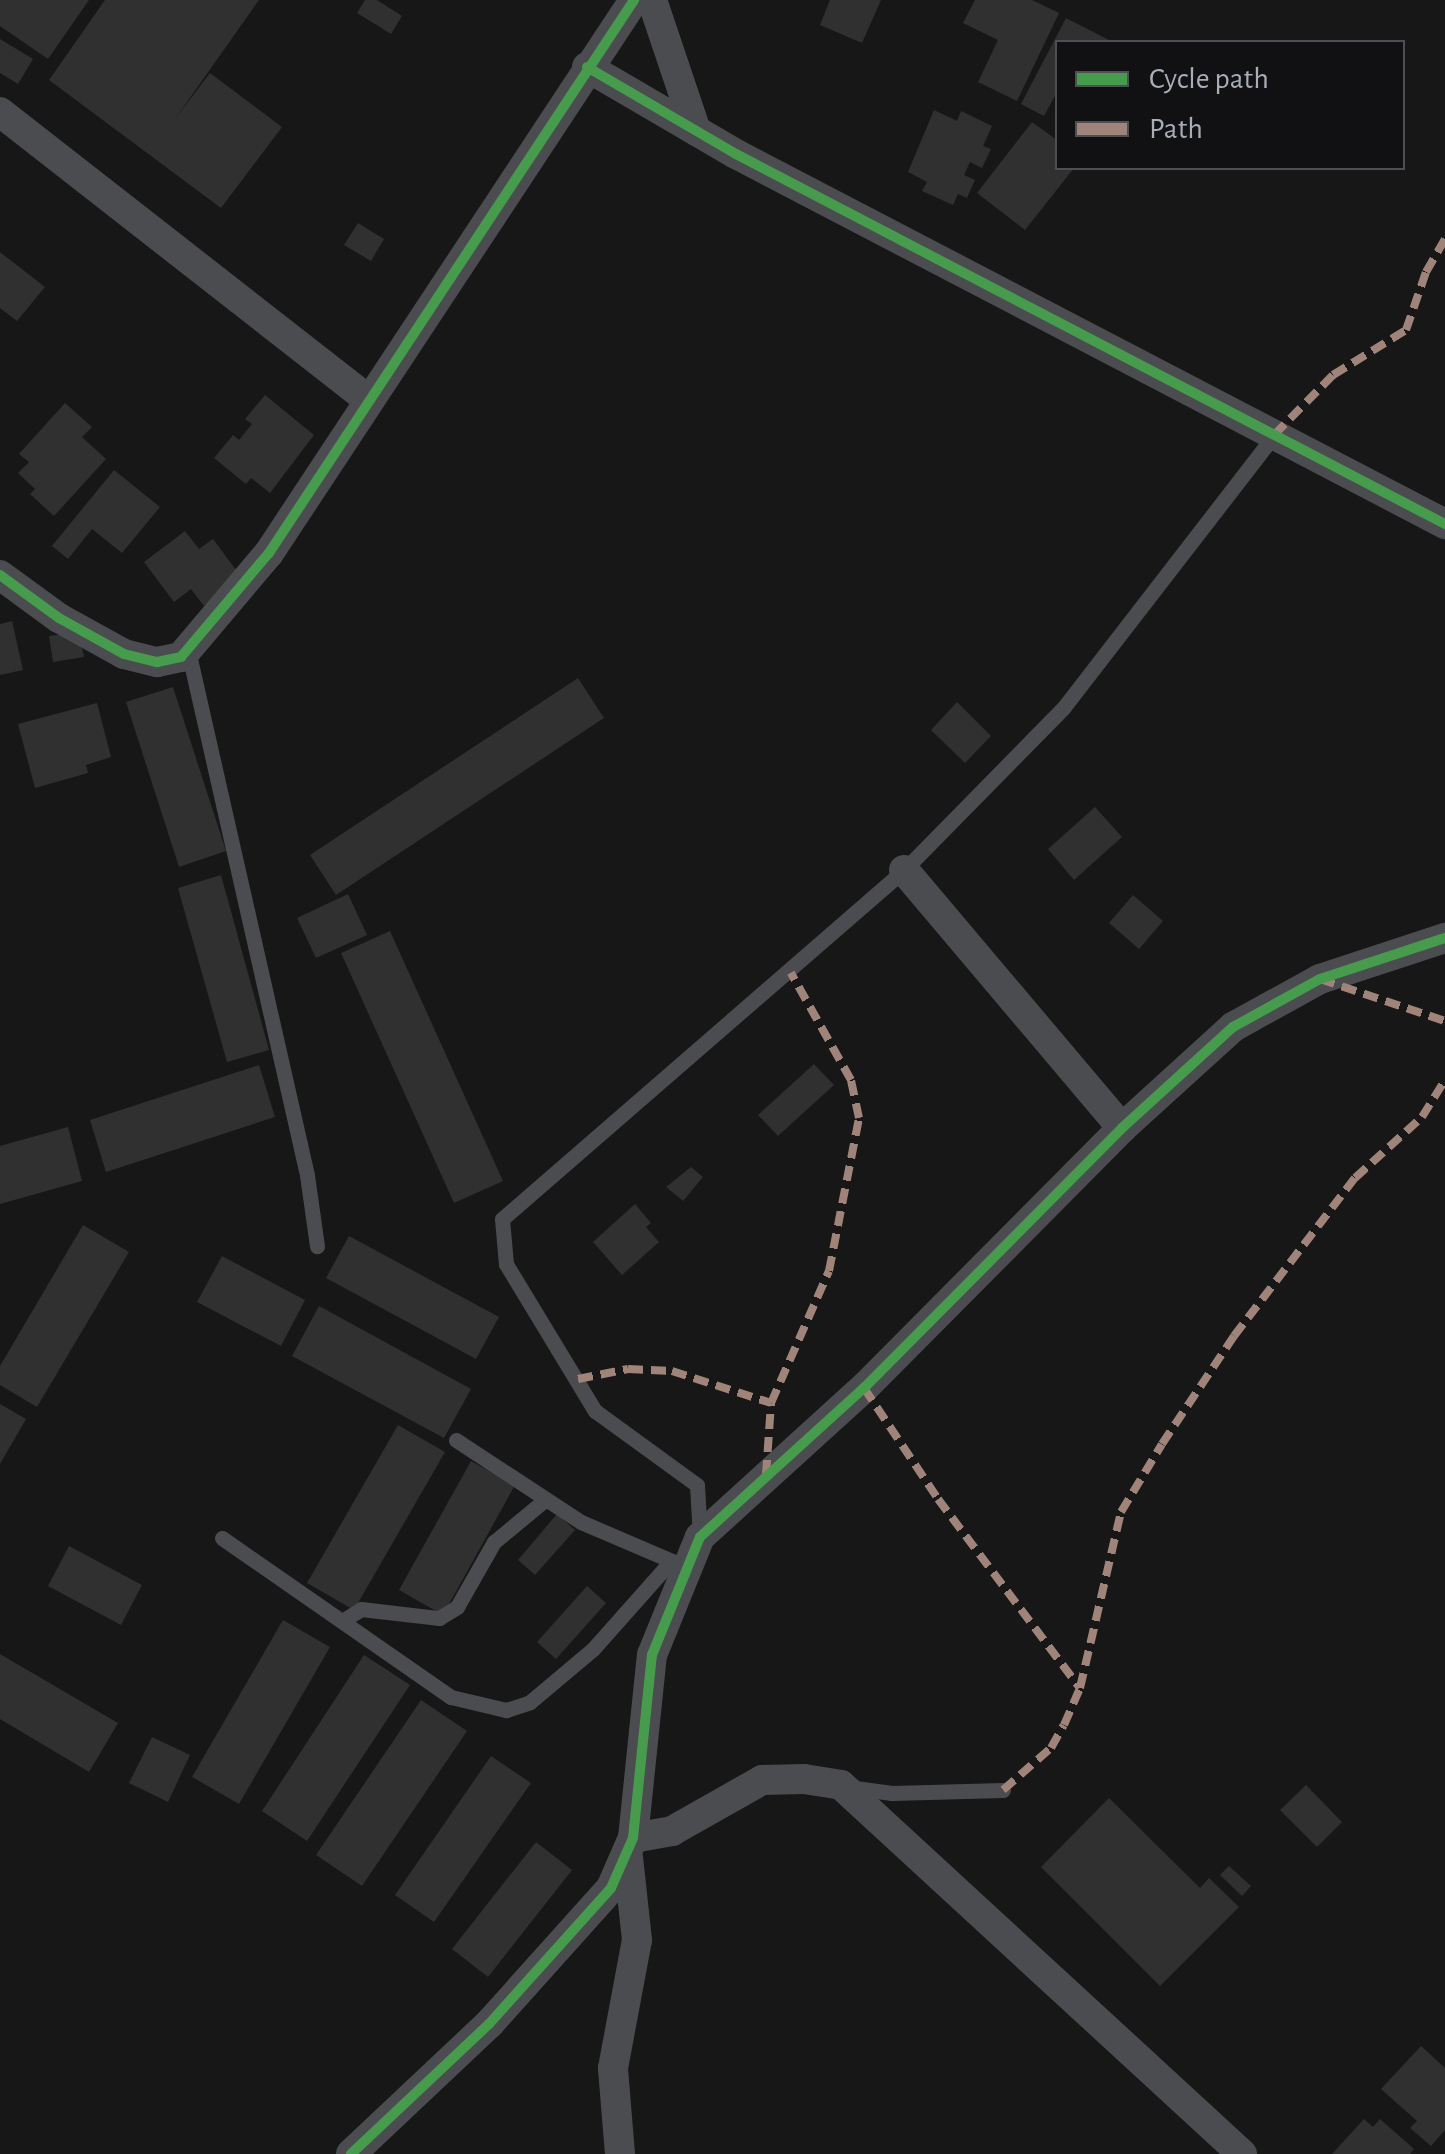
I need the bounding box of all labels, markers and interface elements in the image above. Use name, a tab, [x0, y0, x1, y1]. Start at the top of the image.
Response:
legend	[1055, 40, 1405, 170]
text: Cycle path	[1149, 64, 1269, 94]
text: Path	[1149, 114, 1203, 144]

